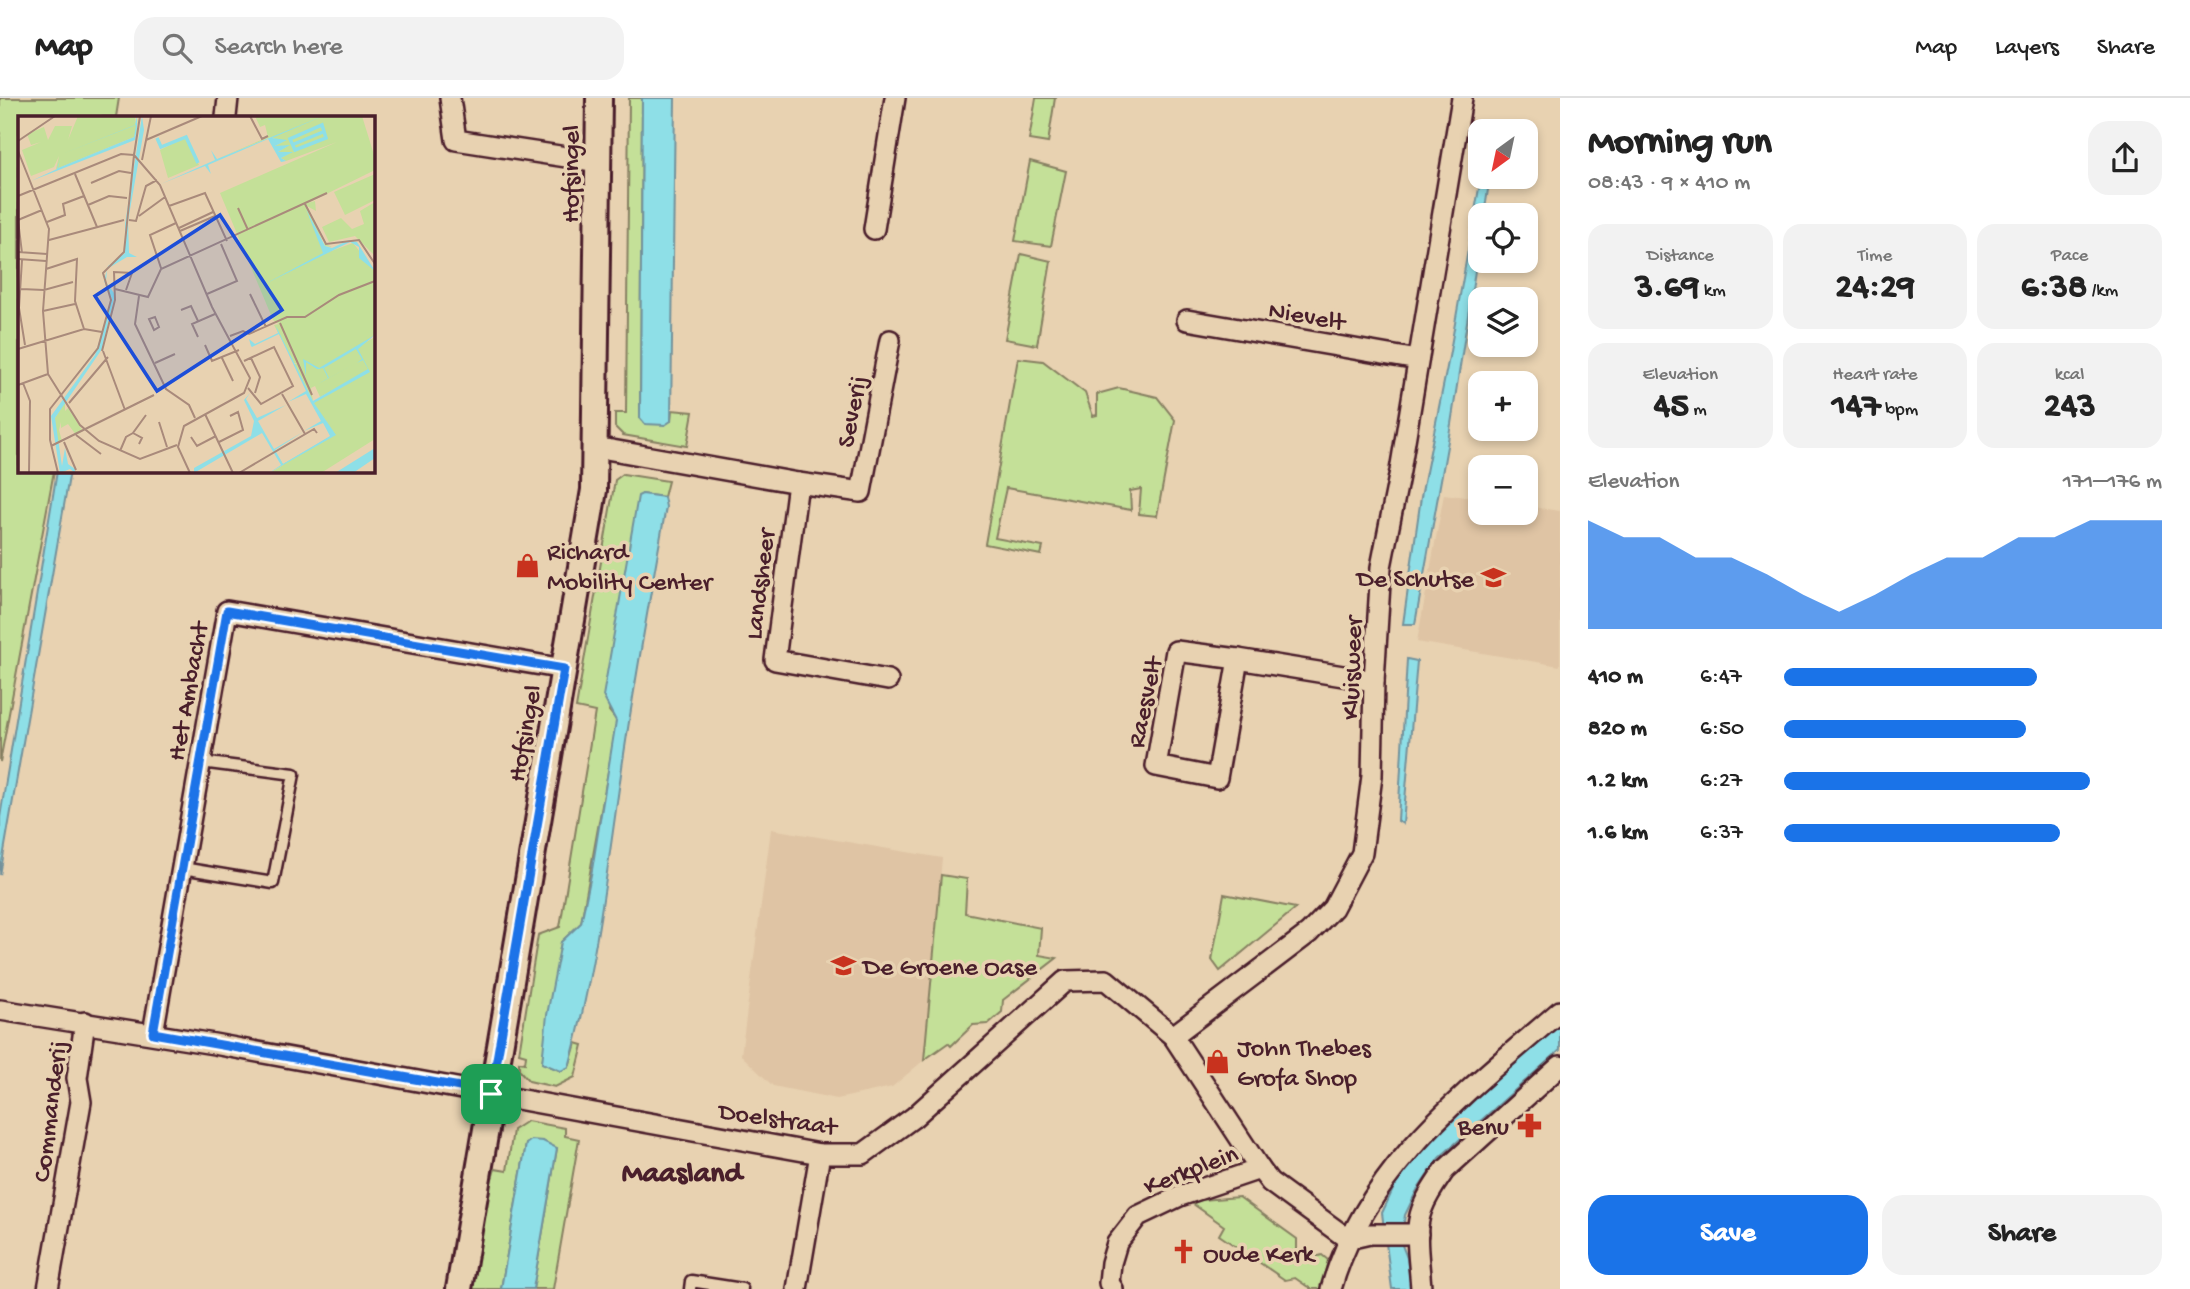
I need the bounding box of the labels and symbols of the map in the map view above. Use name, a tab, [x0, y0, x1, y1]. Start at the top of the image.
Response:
inset map	[18, 116, 374, 472]
north arrow	[1468, 119, 1538, 189]
street label: Hofsingel	[558, 125, 589, 223]
street label: Nievelt	[1265, 296, 1349, 341]
street label: Severij	[832, 373, 877, 451]
street label: Landsheer	[740, 525, 785, 642]
place label: Richard Mobility Center	[547, 539, 715, 600]
shop icon: Richard Mobility Center	[513, 551, 541, 579]
school or university icon: De Schutse	[1480, 563, 1508, 591]
place label: De Schutse	[1355, 566, 1475, 597]
street label: Kluisweer	[1337, 613, 1372, 720]
street label: Het Ambacht	[163, 618, 218, 764]
street label: Raesvelt	[1123, 652, 1173, 751]
street label: Hofsingel	[504, 683, 551, 785]
school or university icon: De Groene Oase	[829, 951, 857, 979]
place label: De Groene Oase	[861, 954, 1038, 985]
place label: John Thebes Grofa Shop	[1237, 1035, 1372, 1096]
street label: Commanderij	[28, 1039, 77, 1184]
shop icon: John Thebes Grofa Shop	[1203, 1047, 1231, 1075]
pin	[461, 1064, 521, 1124]
street label: Doelstraat	[715, 1098, 841, 1145]
pharmacy icon: Benu	[1515, 1111, 1543, 1139]
place label: Benu	[1457, 1114, 1509, 1145]
street label: Kerkplein	[1140, 1140, 1244, 1204]
district label: Maasland	[622, 1158, 746, 1193]
church icon: Oude Kerk	[1169, 1238, 1197, 1266]
place label: Oude Kerk	[1203, 1241, 1317, 1272]

